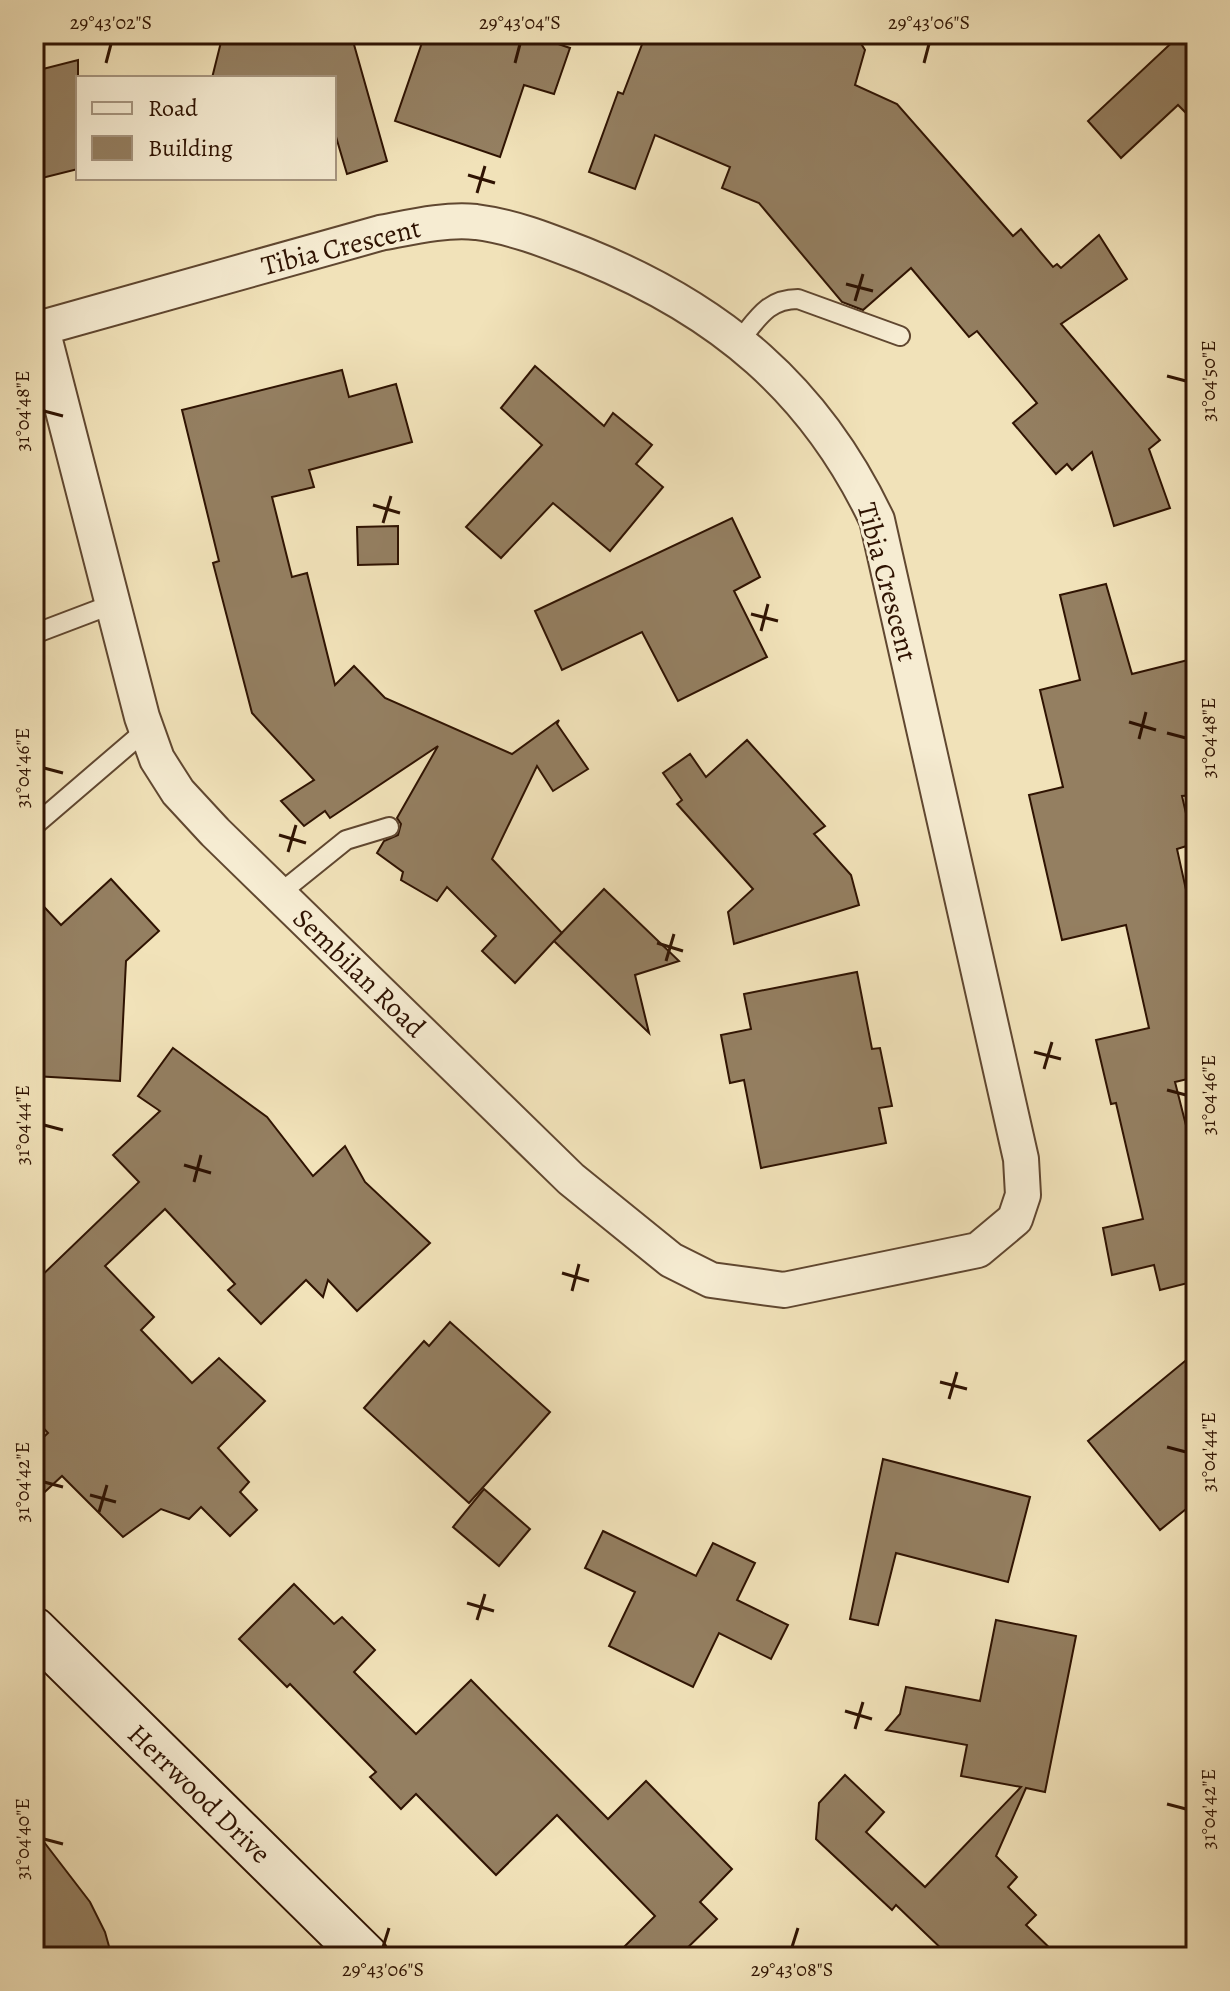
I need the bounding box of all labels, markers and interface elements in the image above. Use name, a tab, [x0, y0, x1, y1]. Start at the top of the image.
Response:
text: 29°43'02"S	[70, 9, 152, 36]
text: 29°43'04"S	[479, 9, 561, 36]
text: 29°43'06"S	[888, 9, 970, 36]
legend	[76, 76, 336, 180]
text: Road	[148, 92, 198, 124]
text: Building	[148, 132, 233, 164]
street label: Tibia Crescent	[257, 209, 425, 285]
text: 31°04'50"E	[1195, 340, 1222, 422]
text: 31°04'48"E	[9, 371, 36, 451]
street label: Tibia Crescent	[848, 498, 926, 666]
text: 31°04'48"E	[1195, 698, 1222, 778]
text: 31°04'46"E	[9, 728, 36, 808]
street label: Sembilan Road	[284, 900, 435, 1047]
text: 31°04'46"E	[1195, 1055, 1222, 1135]
text: 31°04'44"E	[9, 1085, 36, 1165]
text: 31°04'44"E	[1195, 1412, 1222, 1492]
text: 31°04'42"E	[9, 1442, 36, 1522]
street label: Herrwood Drive	[119, 1716, 279, 1872]
text: 31°04'42"E	[1195, 1769, 1222, 1849]
text: 31°04'40"E	[9, 1798, 36, 1880]
text: 29°43'06"S	[342, 1956, 424, 1983]
text: 29°43'08"S	[751, 1956, 833, 1983]

